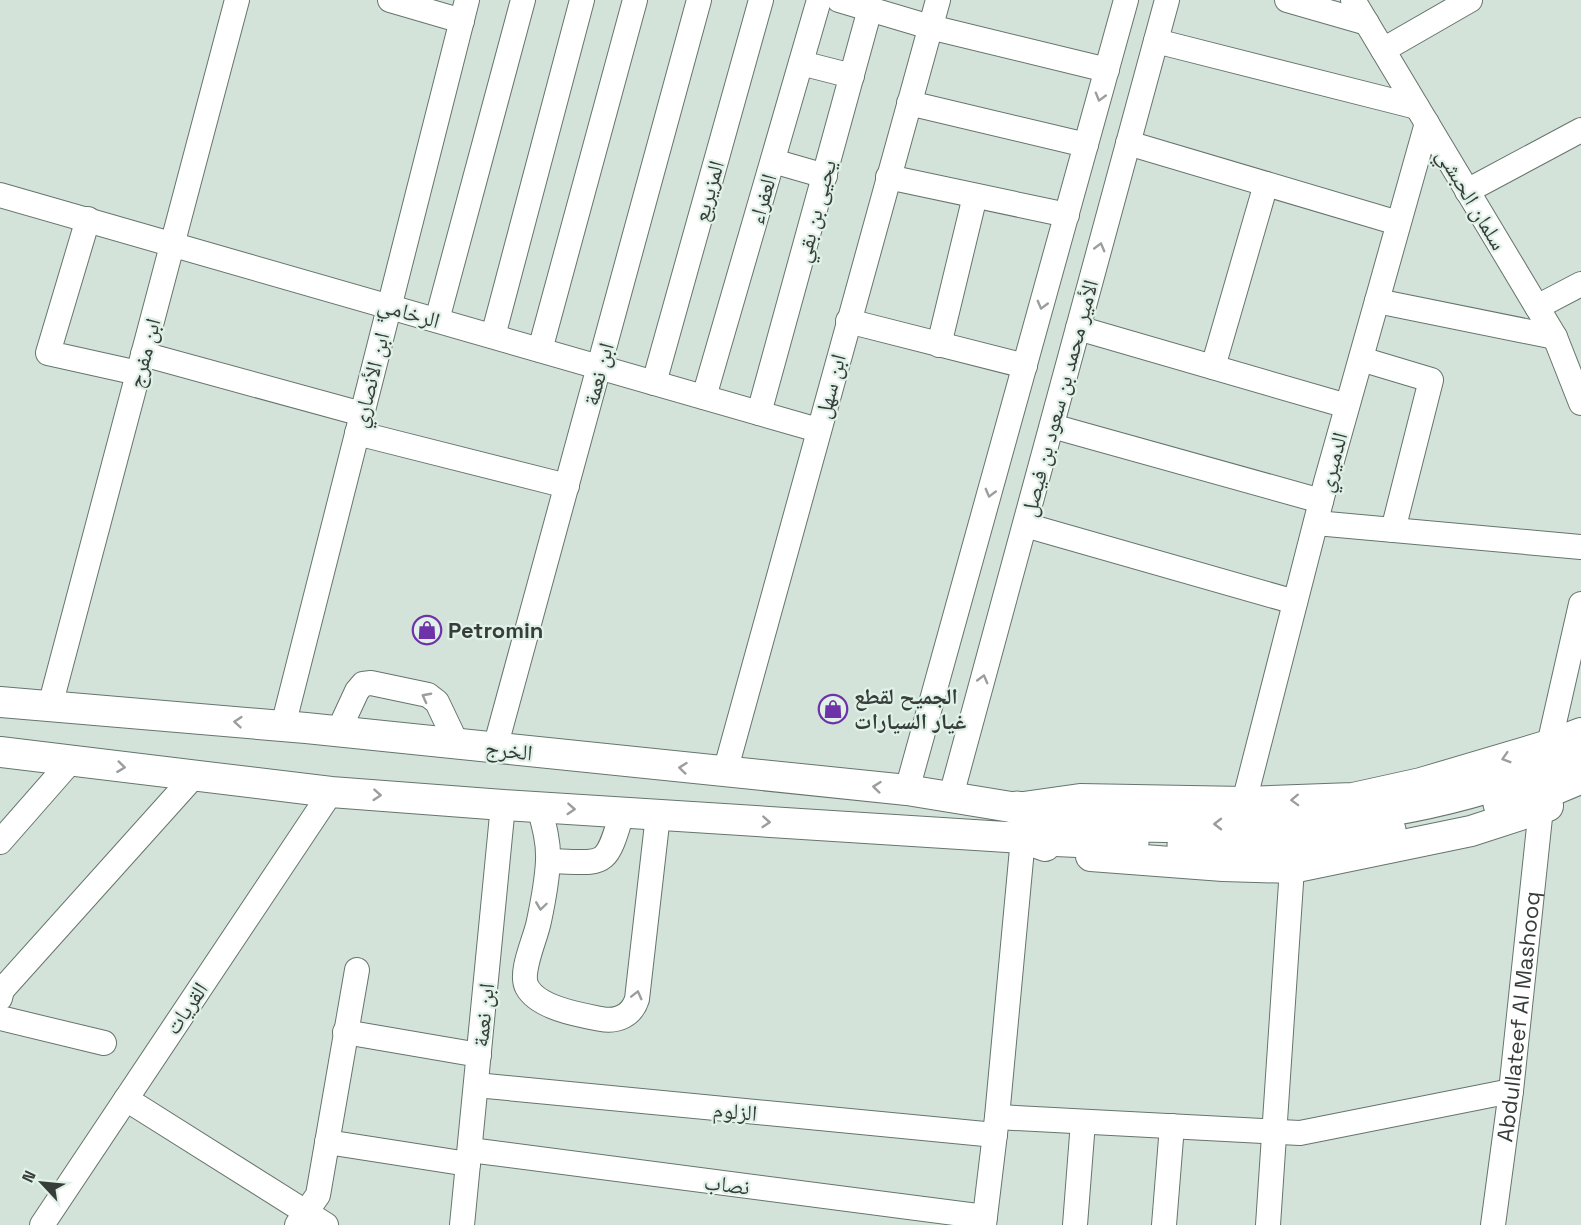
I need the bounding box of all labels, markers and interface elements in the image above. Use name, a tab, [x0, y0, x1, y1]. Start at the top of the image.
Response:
one-way arrow	[1094, 92, 1107, 102]
street label: سلمان الحبشي	[1428, 143, 1513, 257]
street label: يحيى بن بقي	[788, 156, 846, 266]
street label: المزيريع	[686, 157, 730, 225]
street label: العفراء	[741, 171, 783, 227]
one-way arrow	[1093, 242, 1105, 253]
street label: الأمير محمد بن سعود بن فيصل	[1014, 277, 1104, 519]
street label: الرخامي	[374, 290, 443, 338]
one-way arrow	[1037, 299, 1049, 310]
street label: ابن مفرج	[121, 315, 167, 391]
street label: ابن الأنصاري	[345, 329, 399, 431]
street label: ابن نعمة	[576, 339, 620, 409]
street label: ابن سهل	[808, 351, 852, 421]
street label: الدميري	[1311, 429, 1357, 496]
one-way arrow	[985, 487, 997, 498]
shop icon: Petromin	[411, 614, 443, 646]
place label: Petromin	[448, 616, 543, 644]
one-way arrow	[976, 674, 988, 685]
place label: الجميح لقطع غيار السيارات	[854, 682, 966, 735]
one-way arrow	[421, 692, 432, 704]
shop icon: الجميح لقطع غيار السيارات	[817, 693, 849, 725]
one-way arrow	[233, 716, 242, 729]
street label: الخرج	[484, 734, 534, 766]
one-way arrow	[1501, 751, 1512, 763]
one-way arrow	[116, 760, 125, 772]
one-way arrow	[678, 762, 687, 775]
one-way arrow	[872, 781, 881, 794]
one-way arrow	[373, 789, 382, 802]
one-way arrow	[1290, 794, 1299, 807]
one-way arrow	[567, 803, 576, 816]
one-way arrow	[762, 815, 771, 828]
one-way arrow	[1214, 818, 1223, 830]
street label: Abdullateef Al Mashooq	[1490, 890, 1546, 1144]
one-way arrow	[536, 902, 548, 911]
street label: القريات	[158, 976, 214, 1040]
street label: ابن نعمة	[466, 982, 500, 1048]
one-way arrow	[630, 990, 643, 1000]
street label: الزلوم	[712, 1095, 758, 1128]
north arrow	[12, 1153, 72, 1213]
text: N	[17, 1167, 41, 1186]
street label: نصاب	[703, 1167, 751, 1201]

